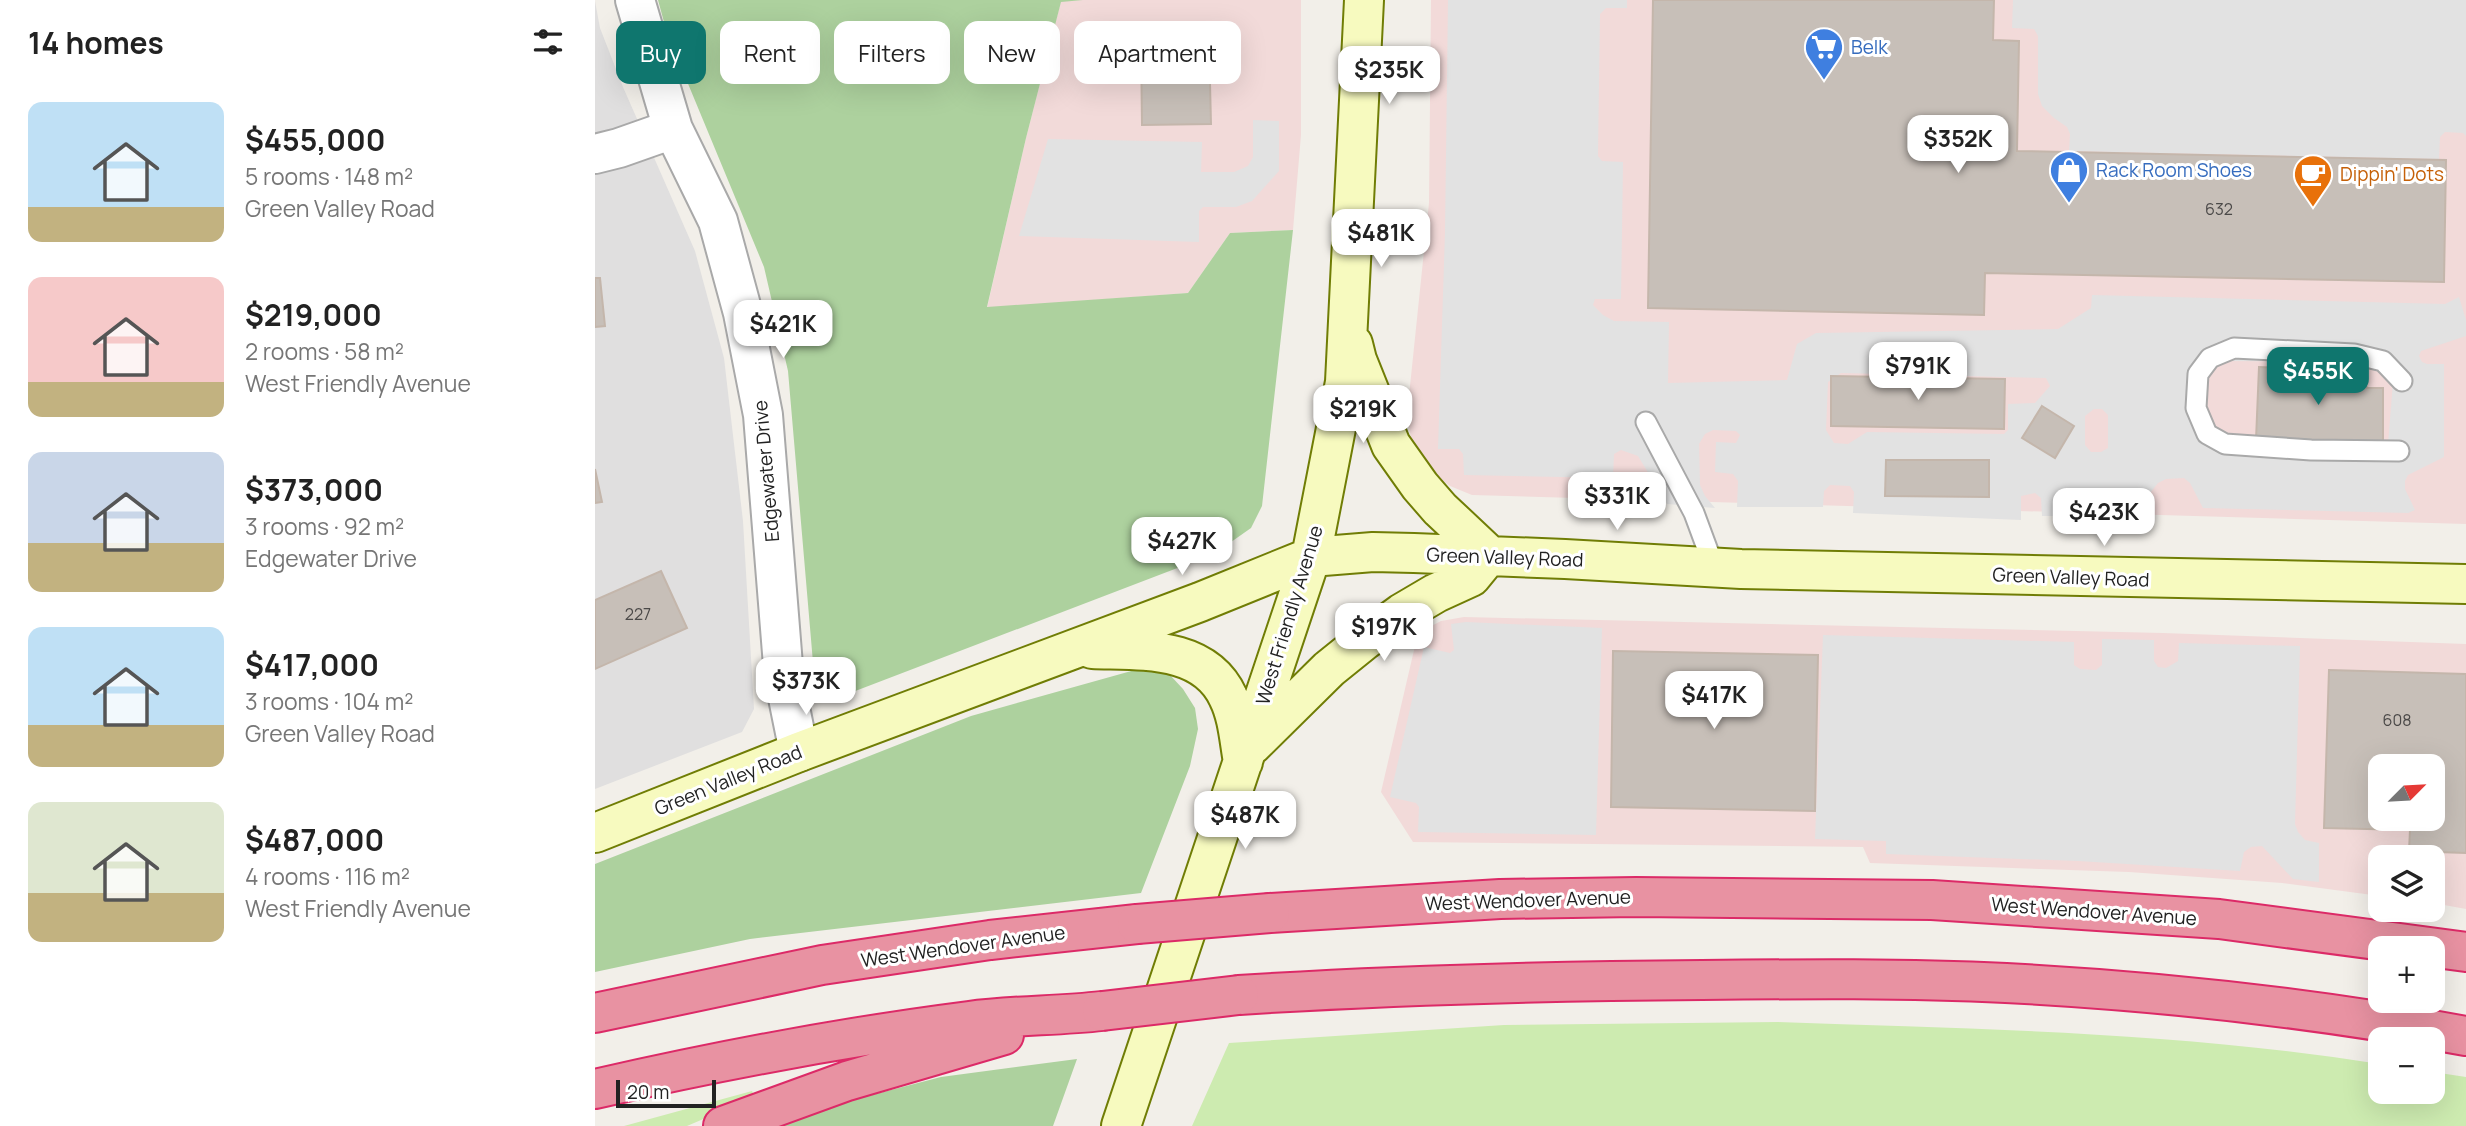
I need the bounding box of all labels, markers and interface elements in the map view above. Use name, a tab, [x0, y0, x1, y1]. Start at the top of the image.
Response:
chip: Buy	[616, 21, 706, 84]
chip: Rent	[720, 21, 820, 84]
chip: Filters	[834, 21, 950, 84]
chip: New	[964, 21, 1060, 84]
chip: Apartment	[1074, 21, 1241, 84]
text: 14 homes	[28, 22, 164, 63]
icon: filters	[529, 23, 567, 61]
supermarket icon: Belk	[1803, 26, 1845, 81]
place label: Belk	[1851, 34, 1888, 60]
pin: $235K	[1340, 46, 1438, 106]
text: $235K	[1354, 53, 1424, 85]
pin: $352K	[1909, 116, 2007, 175]
text: $455,000	[245, 119, 386, 160]
text: $352K	[1923, 122, 1993, 154]
icon: home	[84, 130, 168, 214]
shop icon: Rack Room Shoes	[2048, 149, 2090, 204]
cafe icon: Dippin' Dots	[2292, 153, 2334, 208]
place label: Rack Room Shoes	[2096, 157, 2252, 183]
text: 5 rooms · 148 m²	[245, 160, 413, 192]
place label: Dippin' Dots	[2340, 161, 2444, 187]
text: Green Valley Road	[245, 192, 435, 224]
house number: 632	[2205, 198, 2233, 220]
pin: $481K	[1332, 210, 1430, 269]
text: $481K	[1347, 216, 1415, 248]
text: $219,000	[245, 294, 382, 335]
pin: $421K	[734, 300, 832, 360]
icon: home	[84, 305, 168, 389]
text: $421K	[749, 307, 817, 339]
text: 2 rooms · 58 m²	[245, 335, 404, 367]
pin: $791K	[1869, 342, 1967, 402]
pin: $455K	[2269, 348, 2367, 407]
text: $791K	[1885, 349, 1951, 381]
text: $455K	[2283, 354, 2353, 386]
text: West Friendly Avenue	[245, 367, 471, 399]
pin: $219K	[1314, 386, 1412, 445]
text: $219K	[1329, 392, 1397, 424]
street label: Edgewater Drive	[747, 399, 785, 543]
text: $373,000	[245, 469, 383, 510]
pin: $331K	[1568, 472, 1666, 532]
text: $331K	[1584, 479, 1650, 511]
icon: home	[84, 480, 168, 564]
pin: $423K	[2055, 489, 2153, 548]
text: $423K	[2069, 495, 2139, 527]
text: 3 rooms · 92 m²	[245, 510, 404, 542]
pin: $427K	[1133, 518, 1231, 577]
street label: West Friendly Avenue	[1249, 522, 1329, 708]
text: $427K	[1147, 524, 1217, 556]
street label: Green Valley Road	[1426, 541, 1584, 573]
text: Edgewater Drive	[245, 542, 417, 574]
street label: Green Valley Road	[1992, 561, 2150, 593]
house number: 227	[625, 603, 651, 625]
pin: $197K	[1335, 604, 1433, 663]
text: $197K	[1351, 610, 1417, 642]
text: $417,000	[245, 644, 379, 685]
icon: home	[84, 655, 168, 739]
pin: $373K	[757, 658, 855, 717]
text: $373K	[772, 664, 840, 696]
pin: $417K	[1665, 672, 1763, 731]
text: $417K	[1681, 678, 1747, 710]
text: 3 rooms · 104 m²	[245, 685, 413, 717]
house number: 608	[2383, 709, 2411, 731]
text: Green Valley Road	[245, 717, 435, 749]
street label: Green Valley Road	[650, 739, 806, 821]
north arrow	[2368, 754, 2445, 831]
map controls	[2368, 754, 2445, 1104]
pin: $487K	[1196, 792, 1294, 851]
text: $487K	[1210, 798, 1280, 830]
text: $487,000	[245, 819, 384, 860]
icon: home	[84, 830, 168, 914]
button: layers	[2368, 845, 2445, 922]
text: 4 rooms · 116 m²	[245, 860, 410, 892]
street label: West Wendover Avenue	[1425, 883, 1631, 917]
street label: West Wendover Avenue	[1990, 891, 2198, 931]
text: West Friendly Avenue	[245, 892, 471, 924]
street label: West Wendover Avenue	[859, 919, 1067, 973]
button: +	[2368, 936, 2445, 1013]
button: −	[2368, 1027, 2445, 1104]
scale bar	[616, 1077, 716, 1109]
text: 20 m	[627, 1079, 669, 1105]

